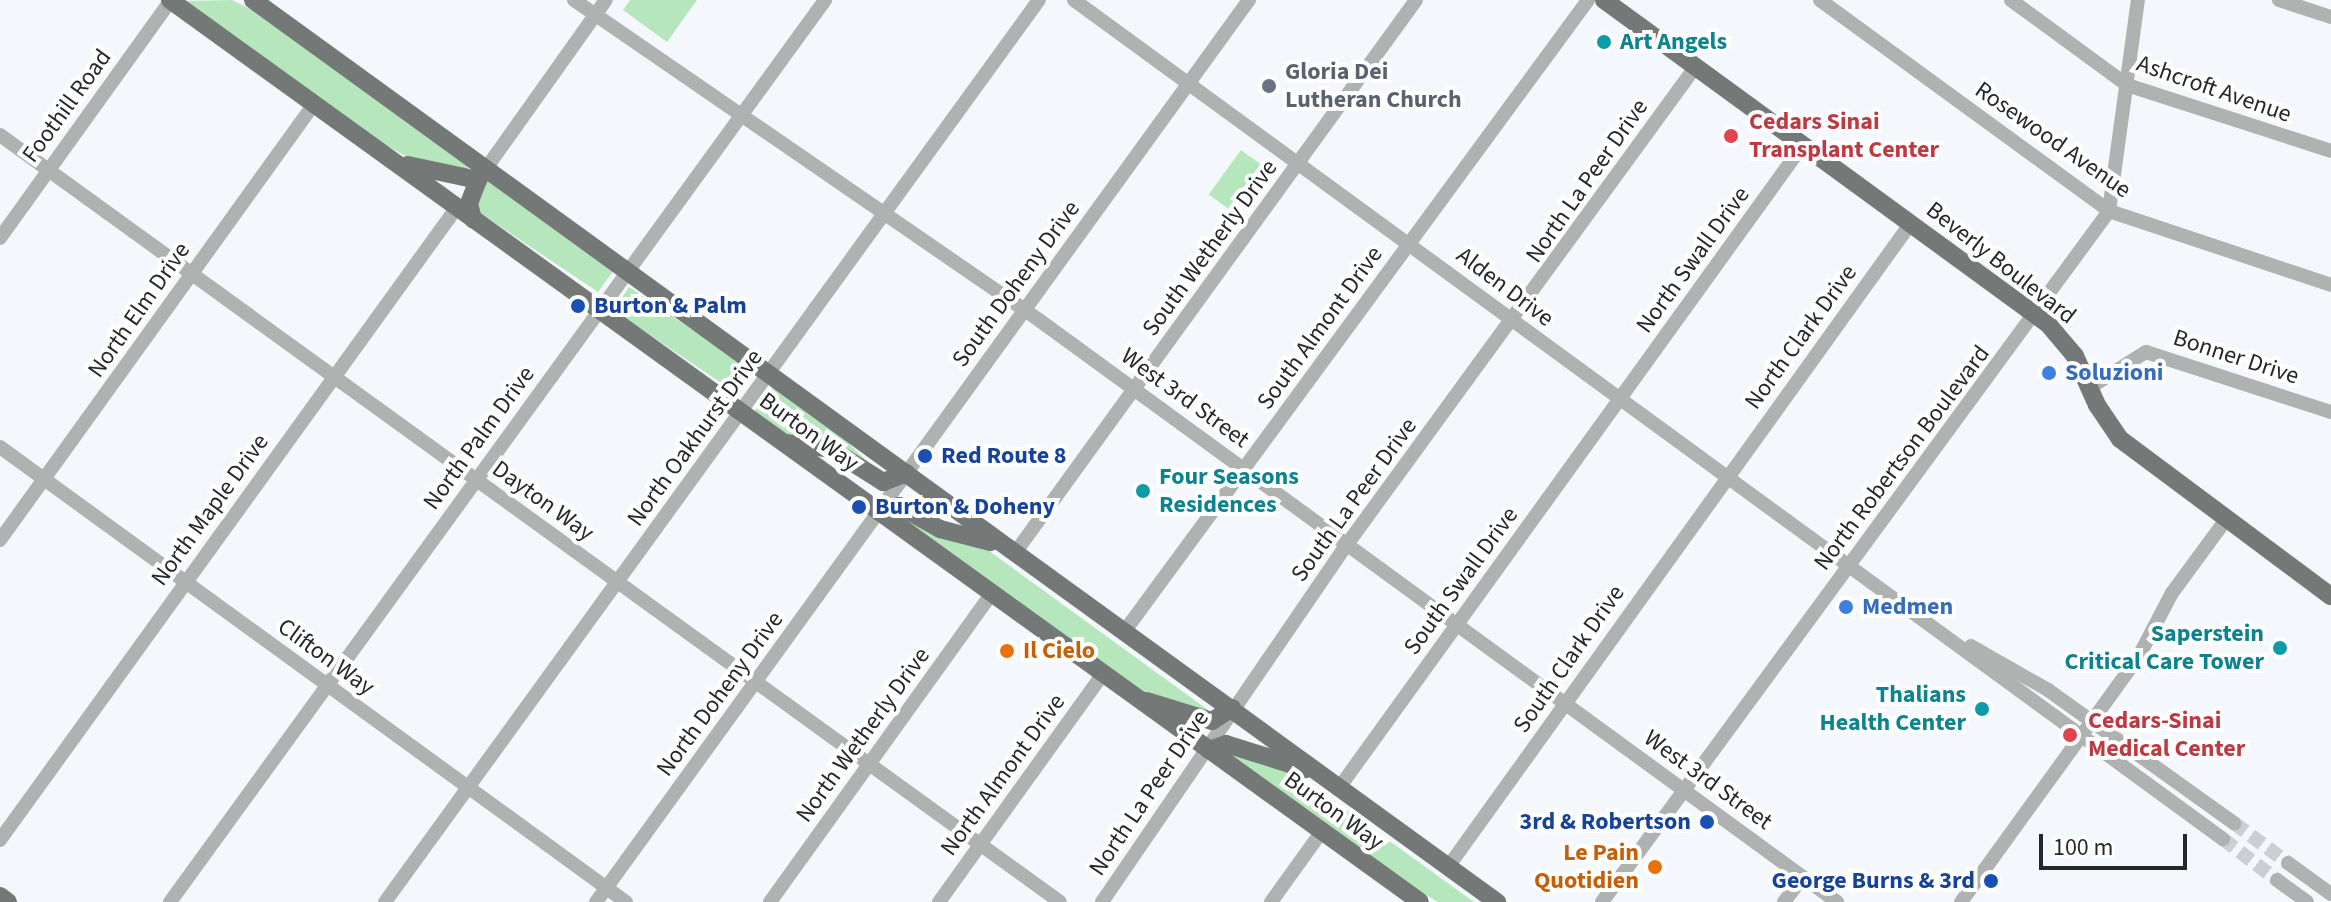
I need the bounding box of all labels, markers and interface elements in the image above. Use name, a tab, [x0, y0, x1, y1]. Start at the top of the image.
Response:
place label: Art Angels	[1620, 28, 1727, 56]
marker: Art Angels	[1595, 33, 1613, 51]
street label: Foothill Road	[16, 44, 118, 168]
street label: Ashcroft Avenue	[2133, 49, 2295, 129]
place label: Gloria Dei Lutheran Church	[1285, 58, 1462, 114]
street label: Rosewood Avenue	[1969, 76, 2137, 204]
marker: Gloria Dei Lutheran Church	[1260, 77, 1278, 95]
street label: North La Peer Drive	[1520, 94, 1654, 268]
place label: Cedars Sinai Transplant Center	[1749, 108, 1939, 164]
marker: Cedars Sinai Transplant Center	[1720, 125, 1742, 147]
street label: South Wetherly Drive	[1136, 154, 1284, 342]
street label: North Swall Drive	[1630, 181, 1756, 339]
street label: South Doheny Drive	[946, 195, 1086, 373]
street label: Beverly Boulevard	[1920, 196, 2082, 330]
street label: North Elm Drive	[82, 237, 196, 383]
street label: South Almont Drive	[1251, 241, 1389, 415]
street label: Alden Drive	[1451, 241, 1559, 333]
street label: North Clark Drive	[1739, 259, 1863, 415]
place label: Burton & Palm	[594, 292, 747, 320]
marker: Burton & Palm	[569, 297, 587, 315]
street label: Bonner Drive	[2170, 323, 2302, 391]
street label: North Robertson Boulevard	[1808, 340, 1996, 576]
street label: West 3rd Street	[1115, 342, 1255, 454]
street label: North Oakhurst Drive	[621, 344, 769, 532]
place label: Soluzioni	[2065, 359, 2163, 387]
street label: North Palm Drive	[417, 361, 541, 515]
marker: Soluzioni	[2040, 364, 2058, 382]
street label: Burton Way	[754, 386, 864, 478]
street label: South La Peer Drive	[1285, 413, 1423, 587]
street label: North Maple Drive	[145, 429, 275, 591]
place label: Red Route 8	[941, 442, 1067, 470]
marker: Red Route 8	[916, 447, 934, 465]
street label: Dayton Way	[487, 455, 599, 547]
place label: Four Seasons Residences	[1159, 463, 1299, 519]
marker: Four Seasons Residences	[1134, 482, 1152, 500]
place label: Burton & Doheny	[875, 493, 1055, 521]
marker: Burton & Doheny	[850, 498, 868, 516]
street label: South Swall Drive	[1398, 501, 1524, 661]
street label: South Clark Drive	[1507, 580, 1631, 738]
place label: Medmen	[1862, 593, 1953, 621]
marker: Medmen	[1837, 598, 1855, 616]
street label: North Doheny Drive	[651, 606, 789, 782]
street label: Clifton Way	[272, 612, 380, 702]
place label: Saperstein Critical Care Tower	[2065, 620, 2264, 676]
place label: Il Cielo	[1023, 637, 1095, 665]
marker: Saperstein Critical Care Tower	[2271, 639, 2289, 657]
street label: North Wetherly Drive	[790, 642, 936, 828]
marker: Il Cielo	[998, 642, 1016, 660]
place label: Thalians Health Center	[1820, 681, 1966, 737]
street label: North Almont Drive	[935, 688, 1071, 862]
marker: Thalians Health Center	[1973, 700, 1991, 718]
street label: North La Peer Drive	[1083, 705, 1215, 881]
place label: Cedars-Sinai Medical Center	[2088, 707, 2245, 763]
street label: West 3rd Street	[1638, 724, 1778, 836]
marker: Cedars-Sinai Medical Center	[2059, 724, 2081, 746]
street label: Burton Way	[1279, 765, 1389, 857]
place label: 3rd & Robertson	[1519, 808, 1691, 836]
marker: 3rd & Robertson	[1698, 813, 1716, 831]
scale bar	[2043, 818, 2191, 868]
text: 100 m	[2053, 830, 2113, 865]
place label: Le Pain Quotidien	[1534, 839, 1639, 895]
marker: Le Pain Quotidien	[1646, 858, 1664, 876]
place label: George Burns & 3rd	[1772, 867, 1975, 895]
marker: George Burns & 3rd	[1982, 872, 2000, 890]

